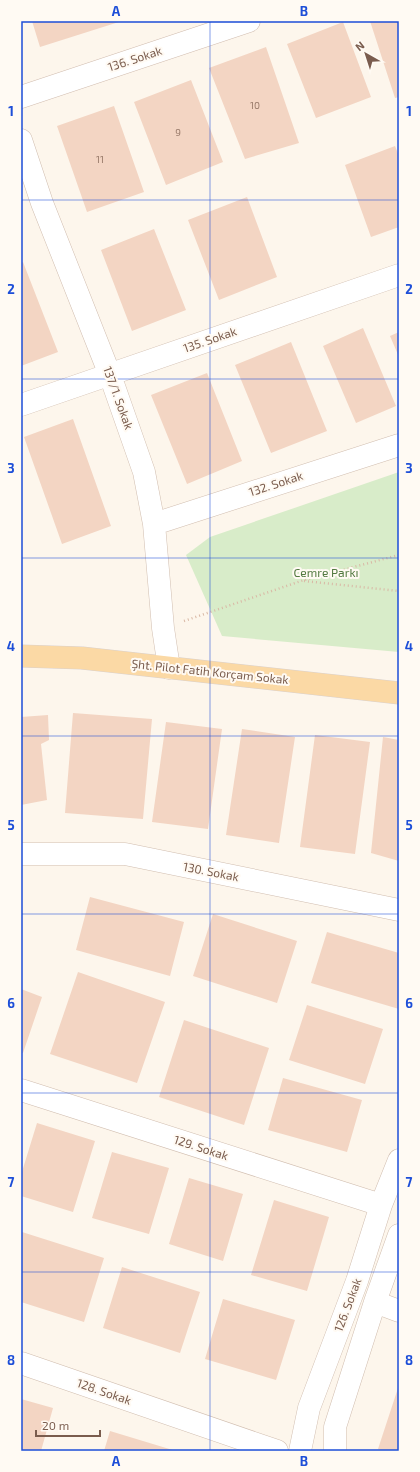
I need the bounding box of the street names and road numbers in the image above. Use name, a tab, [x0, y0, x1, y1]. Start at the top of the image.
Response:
street label: 136. Sokak	[106, 43, 164, 73]
street label: 135. Sokak	[181, 323, 238, 355]
street label: 137/1. Sokak	[101, 364, 137, 431]
street label: 132. Sokak	[247, 468, 304, 498]
street label: Şht. Pilot Fatih Korçam Sokak	[131, 656, 289, 688]
street label: 130. Sokak	[182, 859, 240, 883]
street label: 129. Sokak	[172, 1132, 230, 1162]
street label: 126. Sokak	[330, 1276, 364, 1333]
street label: 128. Sokak	[75, 1375, 133, 1407]

